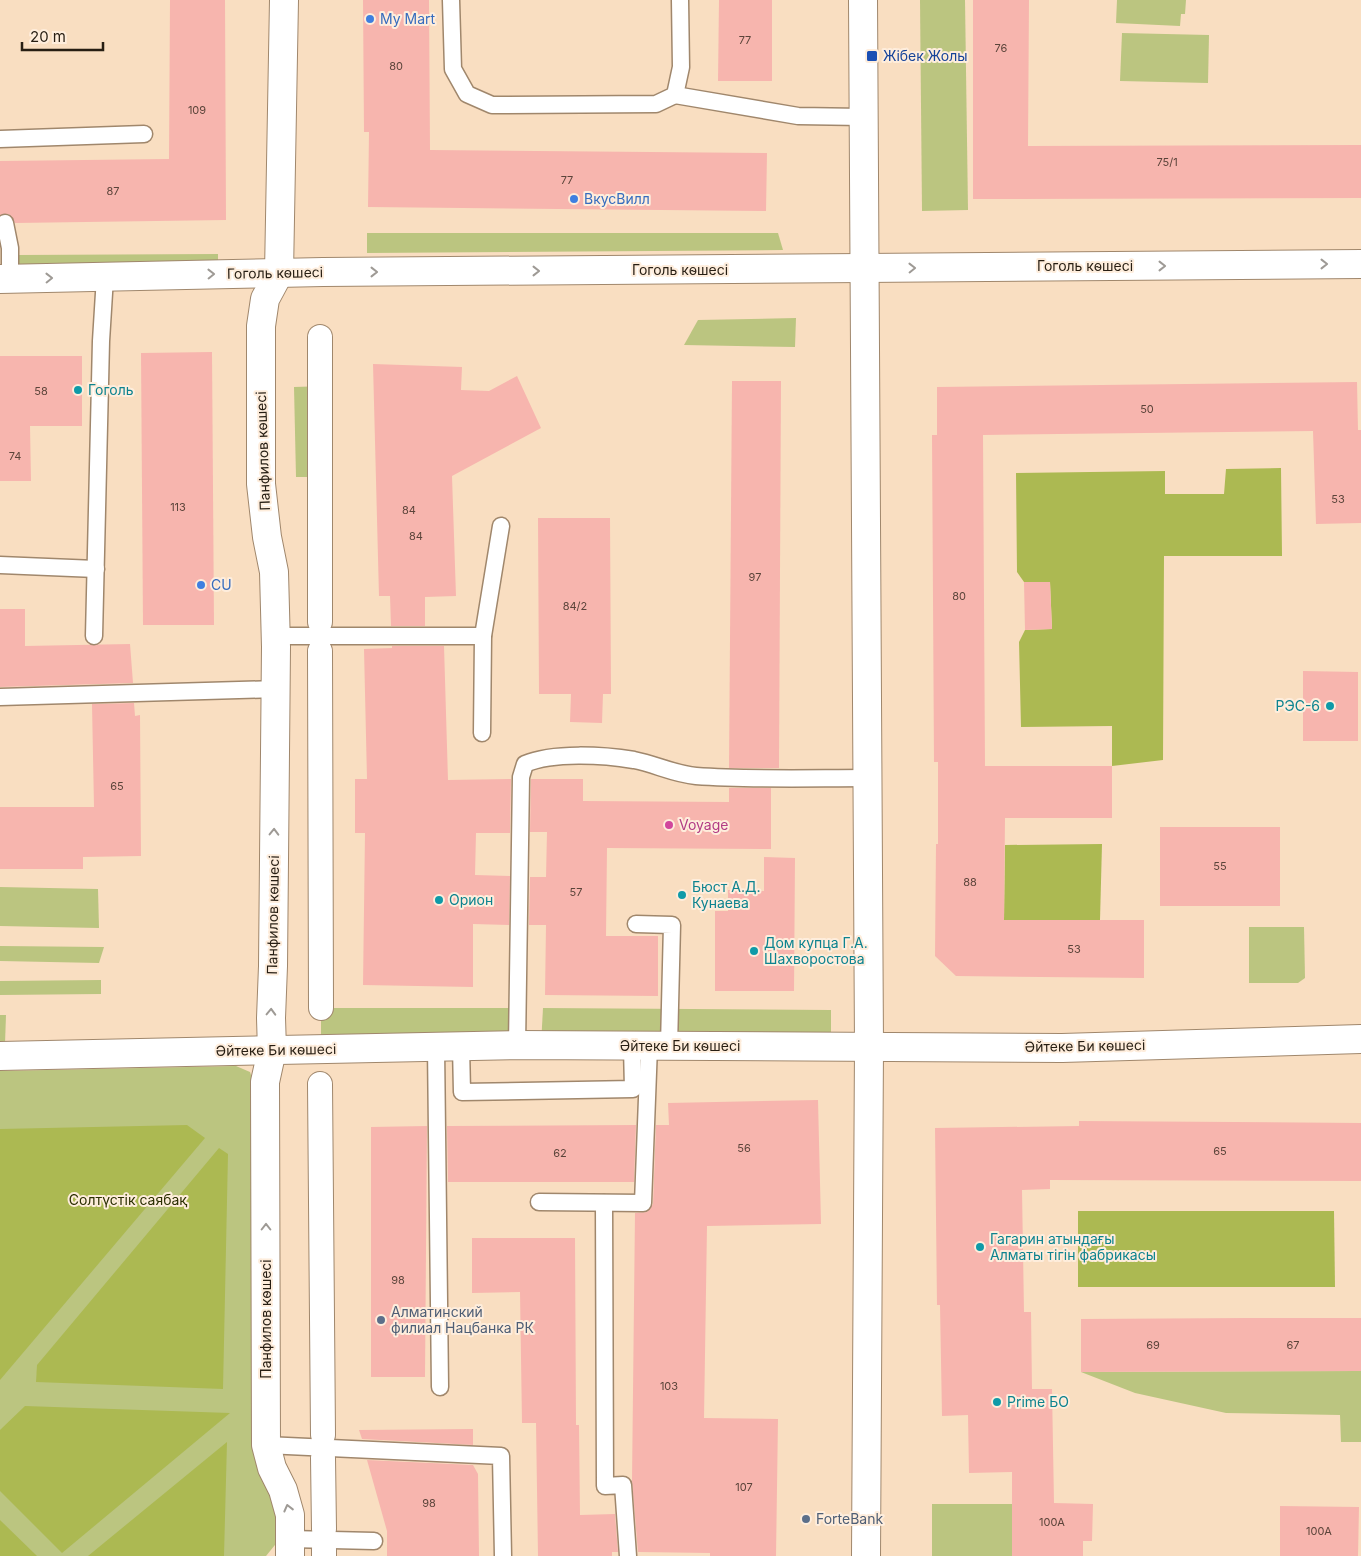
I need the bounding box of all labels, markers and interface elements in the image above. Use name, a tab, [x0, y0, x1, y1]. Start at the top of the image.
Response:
place label: My Mart	[380, 10, 436, 27]
marker: My Mart	[364, 13, 376, 25]
scale bar	[22, 20, 104, 52]
text: 20 m	[30, 27, 66, 46]
house number: 77	[739, 33, 751, 47]
house number: 76	[995, 41, 1008, 55]
place label: Жібек Жолы	[883, 47, 968, 64]
marker: Жібек Жолы	[865, 49, 879, 63]
house number: 80	[389, 59, 403, 73]
house number: 109	[188, 103, 206, 117]
house number: 75/1	[1156, 155, 1178, 169]
house number: 77	[561, 173, 573, 187]
house number: 87	[106, 184, 120, 198]
place label: ВкусВилл	[584, 190, 650, 207]
marker: ВкусВилл	[568, 193, 580, 205]
street label: Гоголь көшесі	[1037, 257, 1133, 274]
one-way arrow	[1321, 259, 1329, 269]
street label: Гоголь көшесі	[632, 261, 728, 278]
one-way arrow	[1158, 261, 1166, 271]
street label: Гоголь көшесі	[227, 263, 323, 282]
one-way arrow	[908, 263, 916, 273]
one-way arrow	[532, 265, 540, 276]
one-way arrow	[370, 267, 378, 277]
one-way arrow	[208, 269, 215, 279]
one-way arrow	[45, 273, 53, 283]
place label: Гоголь	[88, 381, 134, 398]
house number: 58	[34, 384, 48, 398]
marker: Гоголь	[72, 384, 84, 396]
street label: Панфилов көшесі	[252, 391, 273, 511]
house number: 50	[1140, 402, 1154, 416]
house number: 74	[9, 449, 21, 463]
house number: 53	[1331, 492, 1345, 506]
house number: 113	[170, 500, 186, 514]
house number: 84	[402, 503, 416, 517]
house number: 84	[409, 529, 423, 543]
house number: 97	[749, 570, 761, 584]
place label: CU	[211, 576, 232, 593]
marker: CU	[195, 579, 207, 591]
house number: 80	[952, 589, 966, 603]
house number: 84/2	[563, 599, 587, 613]
place label: РЭС-6	[1275, 697, 1320, 714]
marker: РЭС-6	[1324, 700, 1336, 712]
house number: 65	[110, 779, 124, 793]
place label: Voyage	[679, 816, 728, 833]
marker: Voyage	[663, 819, 675, 831]
one-way arrow	[269, 828, 280, 836]
street label: Панфилов көшесі	[263, 855, 282, 975]
house number: 55	[1213, 859, 1227, 873]
house number: 88	[963, 875, 977, 889]
place label: Бюст А.Д. Кунаева	[692, 878, 761, 911]
house number: 57	[570, 885, 582, 899]
marker: Бюст А.Д. Кунаева	[676, 889, 688, 901]
place label: Орион	[449, 891, 493, 908]
marker: Орион	[433, 894, 445, 906]
place label: Дом купца Г.А. Шахворостова	[764, 934, 868, 967]
house number: 53	[1067, 942, 1081, 956]
marker: Дом купца Г.А. Шахворостова	[748, 945, 760, 957]
one-way arrow	[266, 1008, 276, 1016]
street label: Әйтеке Би көшесі	[1025, 1036, 1145, 1055]
street label: Әйтеке Би көшесі	[620, 1037, 740, 1054]
street label: Әйтеке Би көшесі	[216, 1040, 336, 1059]
house number: 56	[737, 1141, 751, 1155]
house number: 65	[1213, 1144, 1227, 1158]
house number: 62	[553, 1146, 567, 1160]
park label: Солтүстік саябақ	[69, 1191, 187, 1208]
one-way arrow	[261, 1222, 271, 1230]
place label: Гагарин атындағы Алматы тігін фабрикасы	[990, 1230, 1156, 1263]
marker: Гагарин атындағы Алматы тігін фабрикасы	[974, 1241, 986, 1253]
street label: Панфилов көшесі	[257, 1259, 274, 1379]
house number: 98	[391, 1273, 405, 1287]
place label: Алматинский филиал Нацбанка РК	[391, 1303, 535, 1336]
marker: Алматинский филиал Нацбанка РК	[375, 1314, 387, 1326]
house number: 69	[1146, 1338, 1160, 1352]
house number: 67	[1286, 1338, 1300, 1352]
house number: 103	[660, 1379, 678, 1393]
place label: Prime БО	[1007, 1393, 1069, 1410]
marker: Prime БО	[991, 1396, 1003, 1408]
house number: 107	[735, 1480, 753, 1494]
house number: 98	[422, 1496, 436, 1510]
one-way arrow	[283, 1503, 294, 1512]
place label: ForteBank	[816, 1510, 883, 1527]
marker: ForteBank	[800, 1513, 812, 1525]
house number: 100А	[1039, 1515, 1065, 1529]
house number: 100А	[1306, 1524, 1332, 1538]

